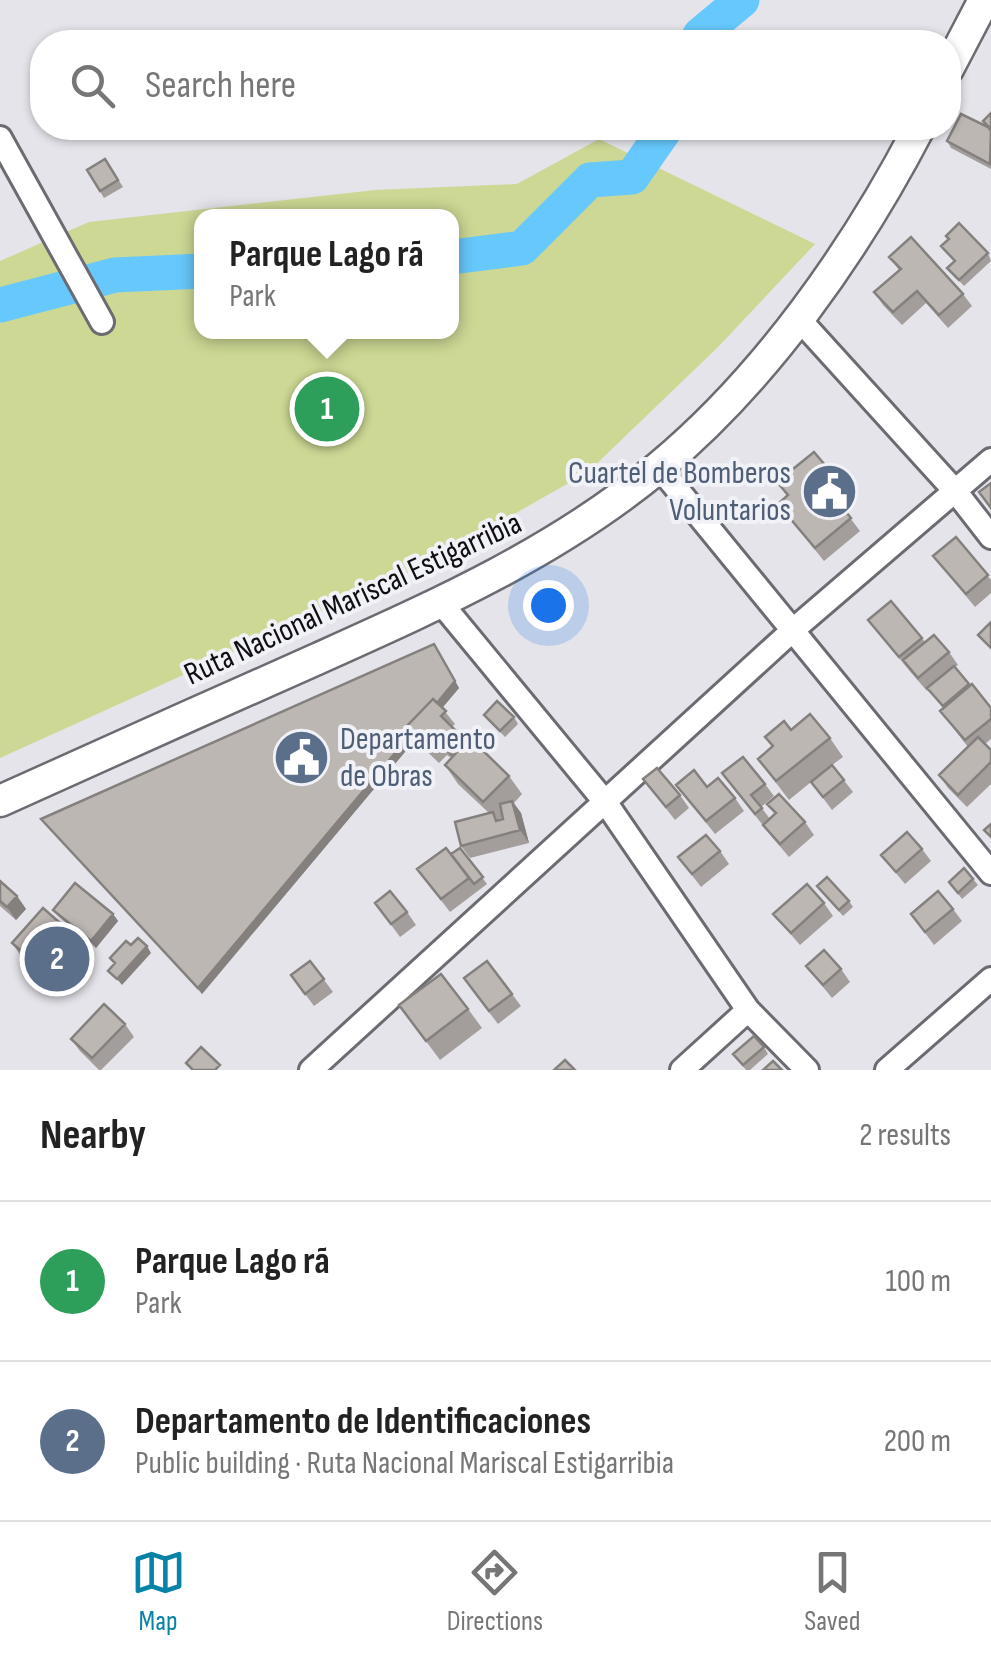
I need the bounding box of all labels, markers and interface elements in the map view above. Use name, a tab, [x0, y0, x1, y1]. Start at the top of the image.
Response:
search box	[30, 30, 961, 140]
icon: search	[65, 58, 120, 113]
text: Search here	[145, 63, 296, 108]
popup	[194, 209, 459, 339]
text: Parque Lago rã	[229, 232, 424, 277]
text: Park	[229, 277, 276, 316]
pin: 1	[294, 372, 360, 446]
place label: Cuartel de Bomberos Voluntarios	[568, 454, 791, 530]
public building icon: Cuartel de Bomberos Voluntarios	[800, 461, 860, 521]
street label: Ruta Nacional Mariscal Estigarribia	[178, 504, 528, 694]
your location	[523, 580, 574, 631]
place label: Departamento de Obras	[340, 720, 496, 796]
public building icon: Departamento de Obras	[271, 727, 331, 787]
pin: 2	[24, 922, 90, 996]
text: Nearby	[40, 1110, 146, 1161]
text: 2 results	[859, 1116, 951, 1155]
text: Parque Lago rã	[135, 1239, 330, 1284]
text: 1	[66, 1262, 79, 1301]
text: 100 m	[886, 1262, 951, 1301]
text: Park	[135, 1284, 182, 1323]
text: Departamento de Identificaciones	[135, 1399, 591, 1444]
text: 2	[65, 1422, 80, 1461]
text: 200 m	[884, 1422, 951, 1461]
text: Public building · Ruta Nacional Mariscal Estigarribia	[135, 1444, 674, 1483]
tab: Map	[131, 1545, 186, 1638]
tab: Directions	[447, 1545, 543, 1638]
tab: Saved	[804, 1545, 860, 1638]

